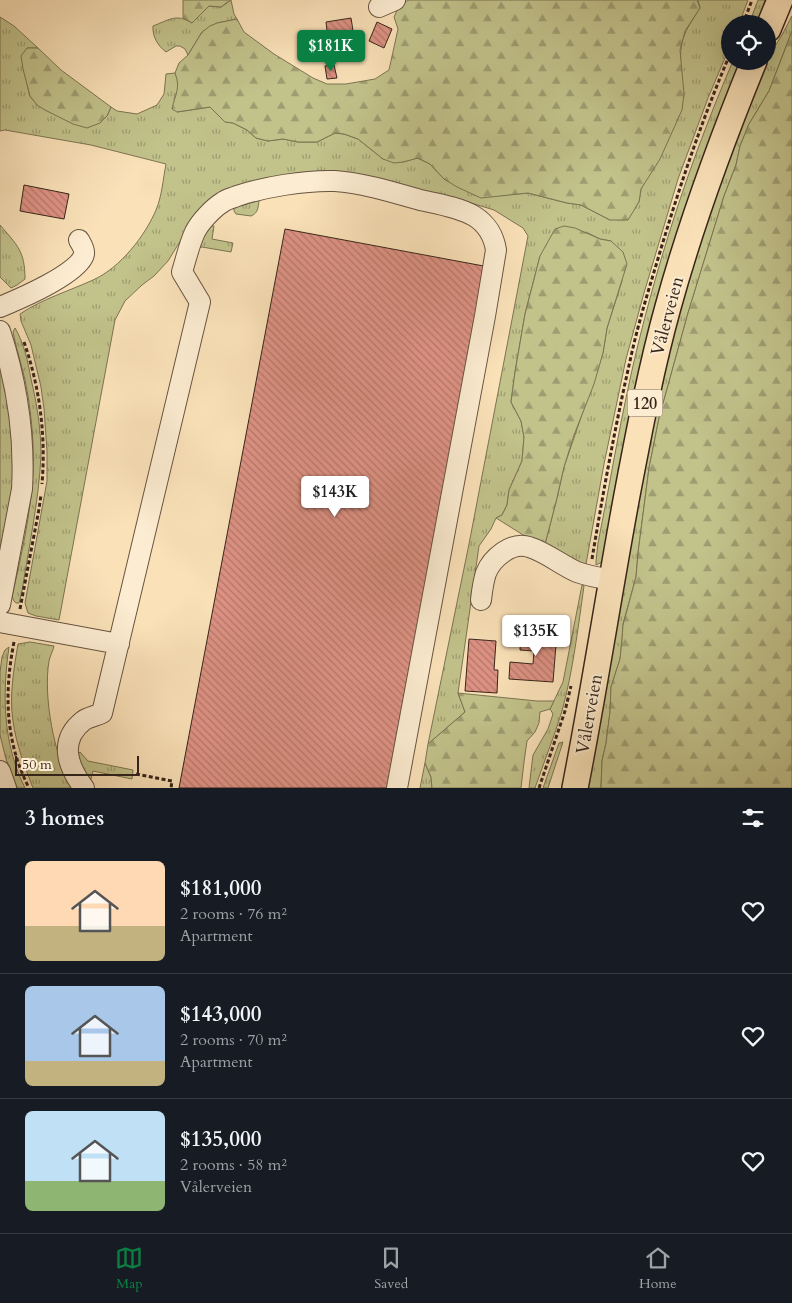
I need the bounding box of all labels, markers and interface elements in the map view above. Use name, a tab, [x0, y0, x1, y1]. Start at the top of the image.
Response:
map controls	[721, 15, 776, 70]
button: locate	[721, 15, 776, 70]
pin: $181K	[296, 30, 366, 72]
text: $181K	[308, 35, 354, 57]
street label: Vålerveien	[645, 273, 690, 359]
road number: 120	[628, 389, 662, 416]
pin: $143K	[300, 476, 370, 518]
text: $143K	[312, 481, 358, 503]
pin: $135K	[501, 614, 571, 657]
text: $135K	[513, 620, 559, 642]
street label: Vålerveien	[570, 671, 609, 756]
scale bar	[15, 753, 139, 776]
text: 50 m	[22, 755, 52, 774]
text: 3 homes	[25, 804, 104, 833]
icon: filters	[739, 804, 767, 832]
text: $181,000	[180, 874, 261, 903]
icon: home	[65, 881, 125, 941]
icon: heart	[739, 897, 767, 925]
text: 2 rooms · 76 m²	[180, 903, 287, 925]
text: Apartment	[180, 925, 253, 947]
text: $143,000	[180, 1000, 261, 1029]
icon: home	[65, 1006, 125, 1066]
icon: heart	[739, 1022, 767, 1050]
text: 2 rooms · 70 m²	[180, 1029, 287, 1051]
text: Apartment	[180, 1051, 253, 1073]
text: $135,000	[180, 1125, 261, 1154]
icon: home	[65, 1131, 125, 1191]
icon: heart	[739, 1147, 767, 1175]
text: 2 rooms · 58 m²	[180, 1154, 287, 1176]
text: Vålerveien	[180, 1176, 252, 1198]
tab: Map	[115, 1244, 143, 1293]
tab: Saved	[374, 1244, 408, 1293]
tab: Home	[639, 1244, 677, 1293]

